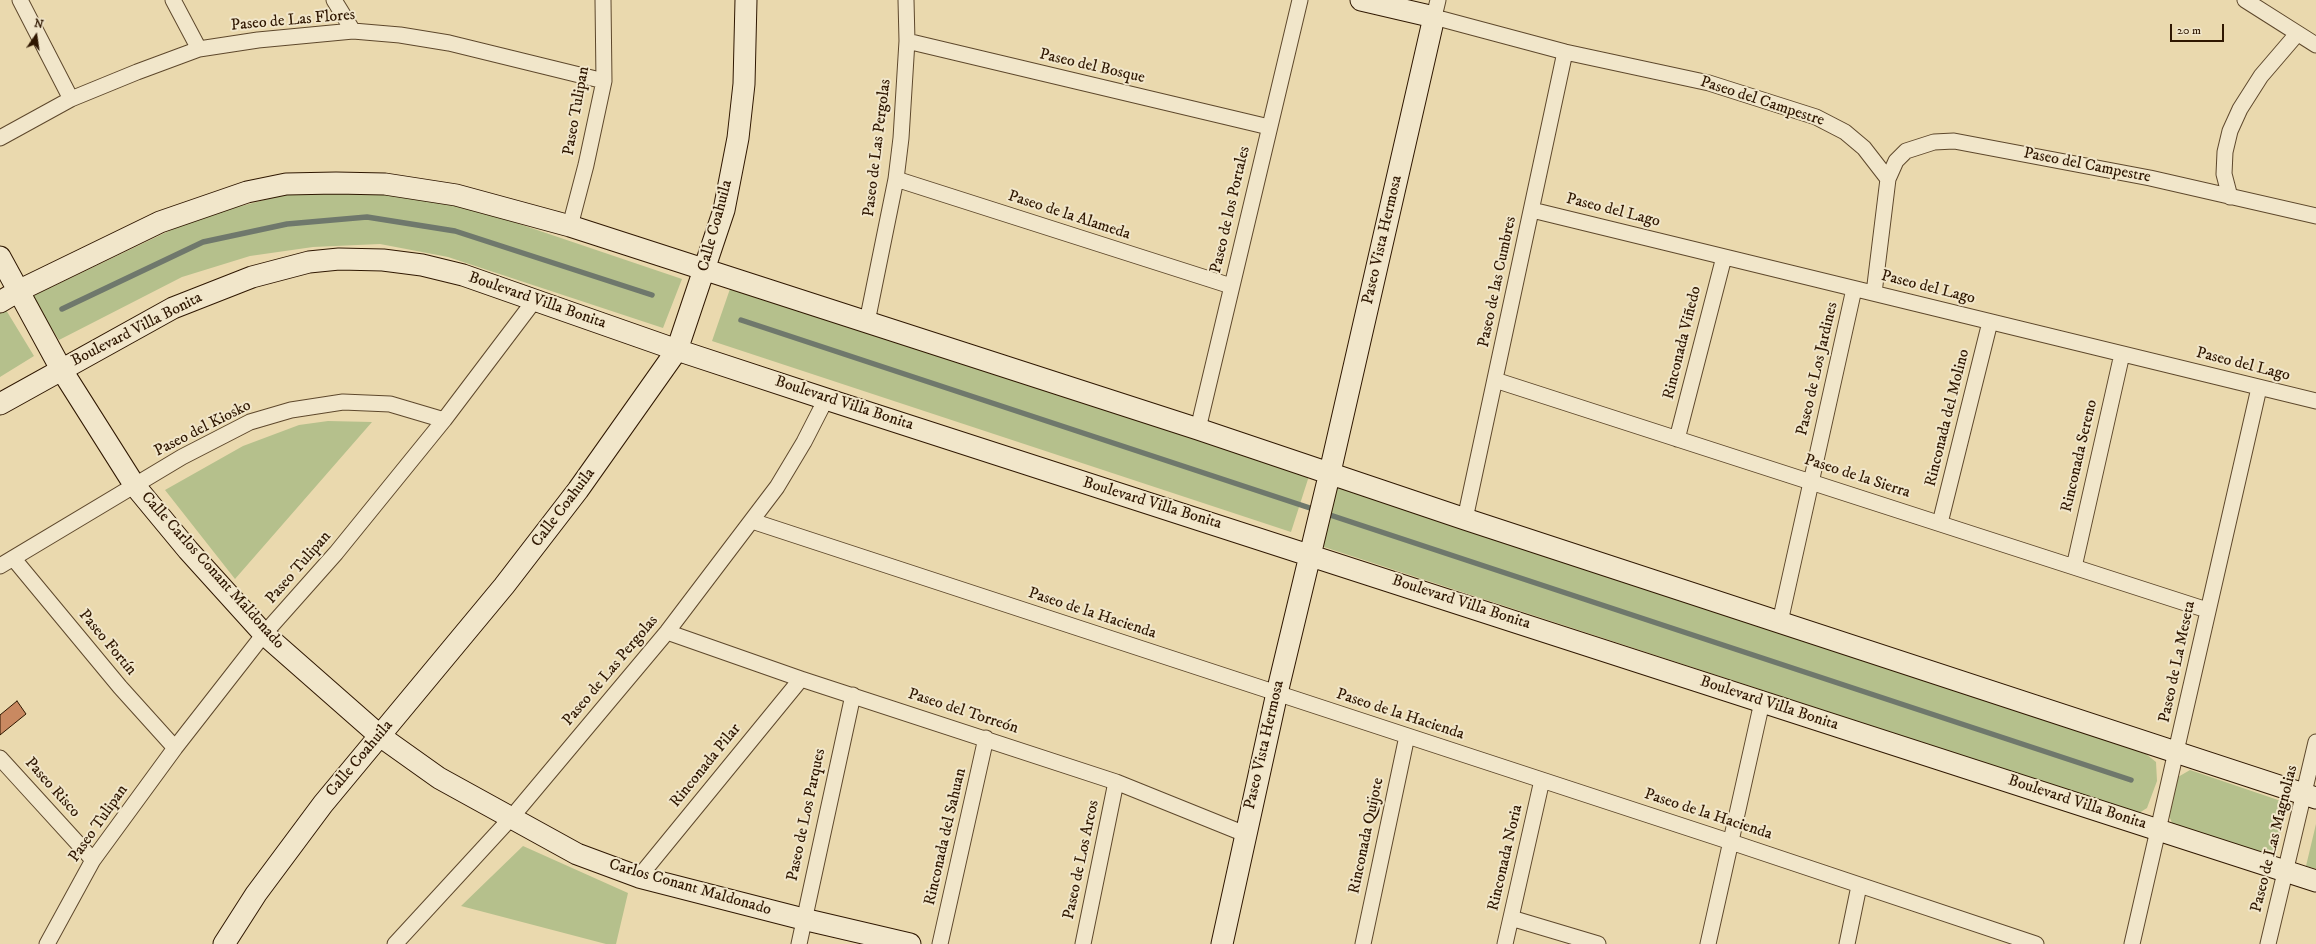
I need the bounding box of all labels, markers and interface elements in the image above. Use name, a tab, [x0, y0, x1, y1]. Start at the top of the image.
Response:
street label: Paseo de Las Flores	[230, 6, 356, 36]
north arrow	[16, 16, 56, 56]
text: N	[33, 16, 45, 32]
scale bar	[2172, 16, 2226, 42]
text: 20 m	[2177, 23, 2201, 38]
street label: Paseo del Bosque	[1037, 46, 1147, 88]
street label: Paseo Tulipan	[560, 65, 594, 157]
street label: Paseo del Campestre	[1698, 73, 1826, 131]
street label: Paseo de Las Pergolas	[860, 78, 896, 218]
street label: Paseo del Campestre	[2022, 144, 2152, 188]
street label: Paseo de los Portales	[1207, 145, 1255, 275]
street label: Paseo Vista Hermosa	[1359, 174, 1407, 306]
street label: Calle Coahuila	[695, 178, 737, 274]
street label: Paseo de la Alameda	[1005, 187, 1133, 245]
street label: Paseo del Lago	[1564, 190, 1662, 232]
street label: Paseo de las Cumbres	[1475, 215, 1521, 349]
street label: Paseo del Lago	[1879, 267, 1977, 309]
street label: Boulevard Villa Bonita	[466, 268, 608, 334]
street label: Rinconada Viñedo	[1660, 284, 1706, 402]
street label: Boulevard Villa Bonita	[68, 289, 206, 371]
street label: Paseo de Los Jardines	[1793, 300, 1843, 438]
street label: Paseo del Lago	[2194, 344, 2292, 386]
street label: Rinconada del Molino	[1922, 347, 1974, 489]
street label: Boulevard Villa Bonita	[772, 373, 916, 435]
street label: Paseo del Kiosko	[151, 396, 255, 462]
street label: Rinconada Sereno	[2058, 398, 2102, 514]
street label: Paseo de la Sierra	[1802, 451, 1912, 503]
street label: Calle Coahuila	[528, 465, 600, 551]
street label: Boulevard Villa Bonita	[1080, 474, 1224, 534]
street label: Calle Carlos Conant Maldonado	[136, 488, 288, 654]
street label: Paseo Tulipan	[262, 528, 336, 608]
street label: Boulevard Villa Bonita	[1389, 572, 1533, 634]
street label: Paseo de la Hacienda	[1026, 584, 1158, 644]
street label: Paseo de La Meseta	[2156, 599, 2200, 725]
street label: Paseo Fortín	[74, 606, 140, 680]
street label: Paseo de Las Pergolas	[559, 612, 663, 730]
street label: Boulevard Villa Bonita	[1697, 673, 1841, 735]
street label: Paseo Vista Hermosa	[1241, 679, 1289, 811]
street label: Paseo del Torreón	[905, 685, 1021, 739]
street label: Paseo de la Hacienda	[1334, 685, 1466, 745]
street label: Calle Coahuila	[322, 717, 398, 801]
street label: Rinconada Pilar	[666, 720, 746, 812]
street label: Paseo de Los Parques	[784, 747, 830, 883]
street label: Paseo Risco	[20, 754, 84, 822]
street label: Paseo de Las Magnolias	[2247, 764, 2303, 914]
street label: Rinconada del Sahuan	[921, 766, 971, 908]
street label: Boulevard Villa Bonita	[2005, 772, 2149, 834]
street label: Rinconada Quijote	[1345, 776, 1389, 896]
street label: Paseo Tulipan	[65, 782, 133, 866]
street label: Paseo de la Hacienda	[1642, 785, 1774, 845]
street label: Paseo de Los Arcos	[1060, 799, 1104, 921]
street label: Rinconada Noria	[1484, 803, 1528, 913]
street label: Carlos Conant Maldonado	[607, 856, 773, 920]

